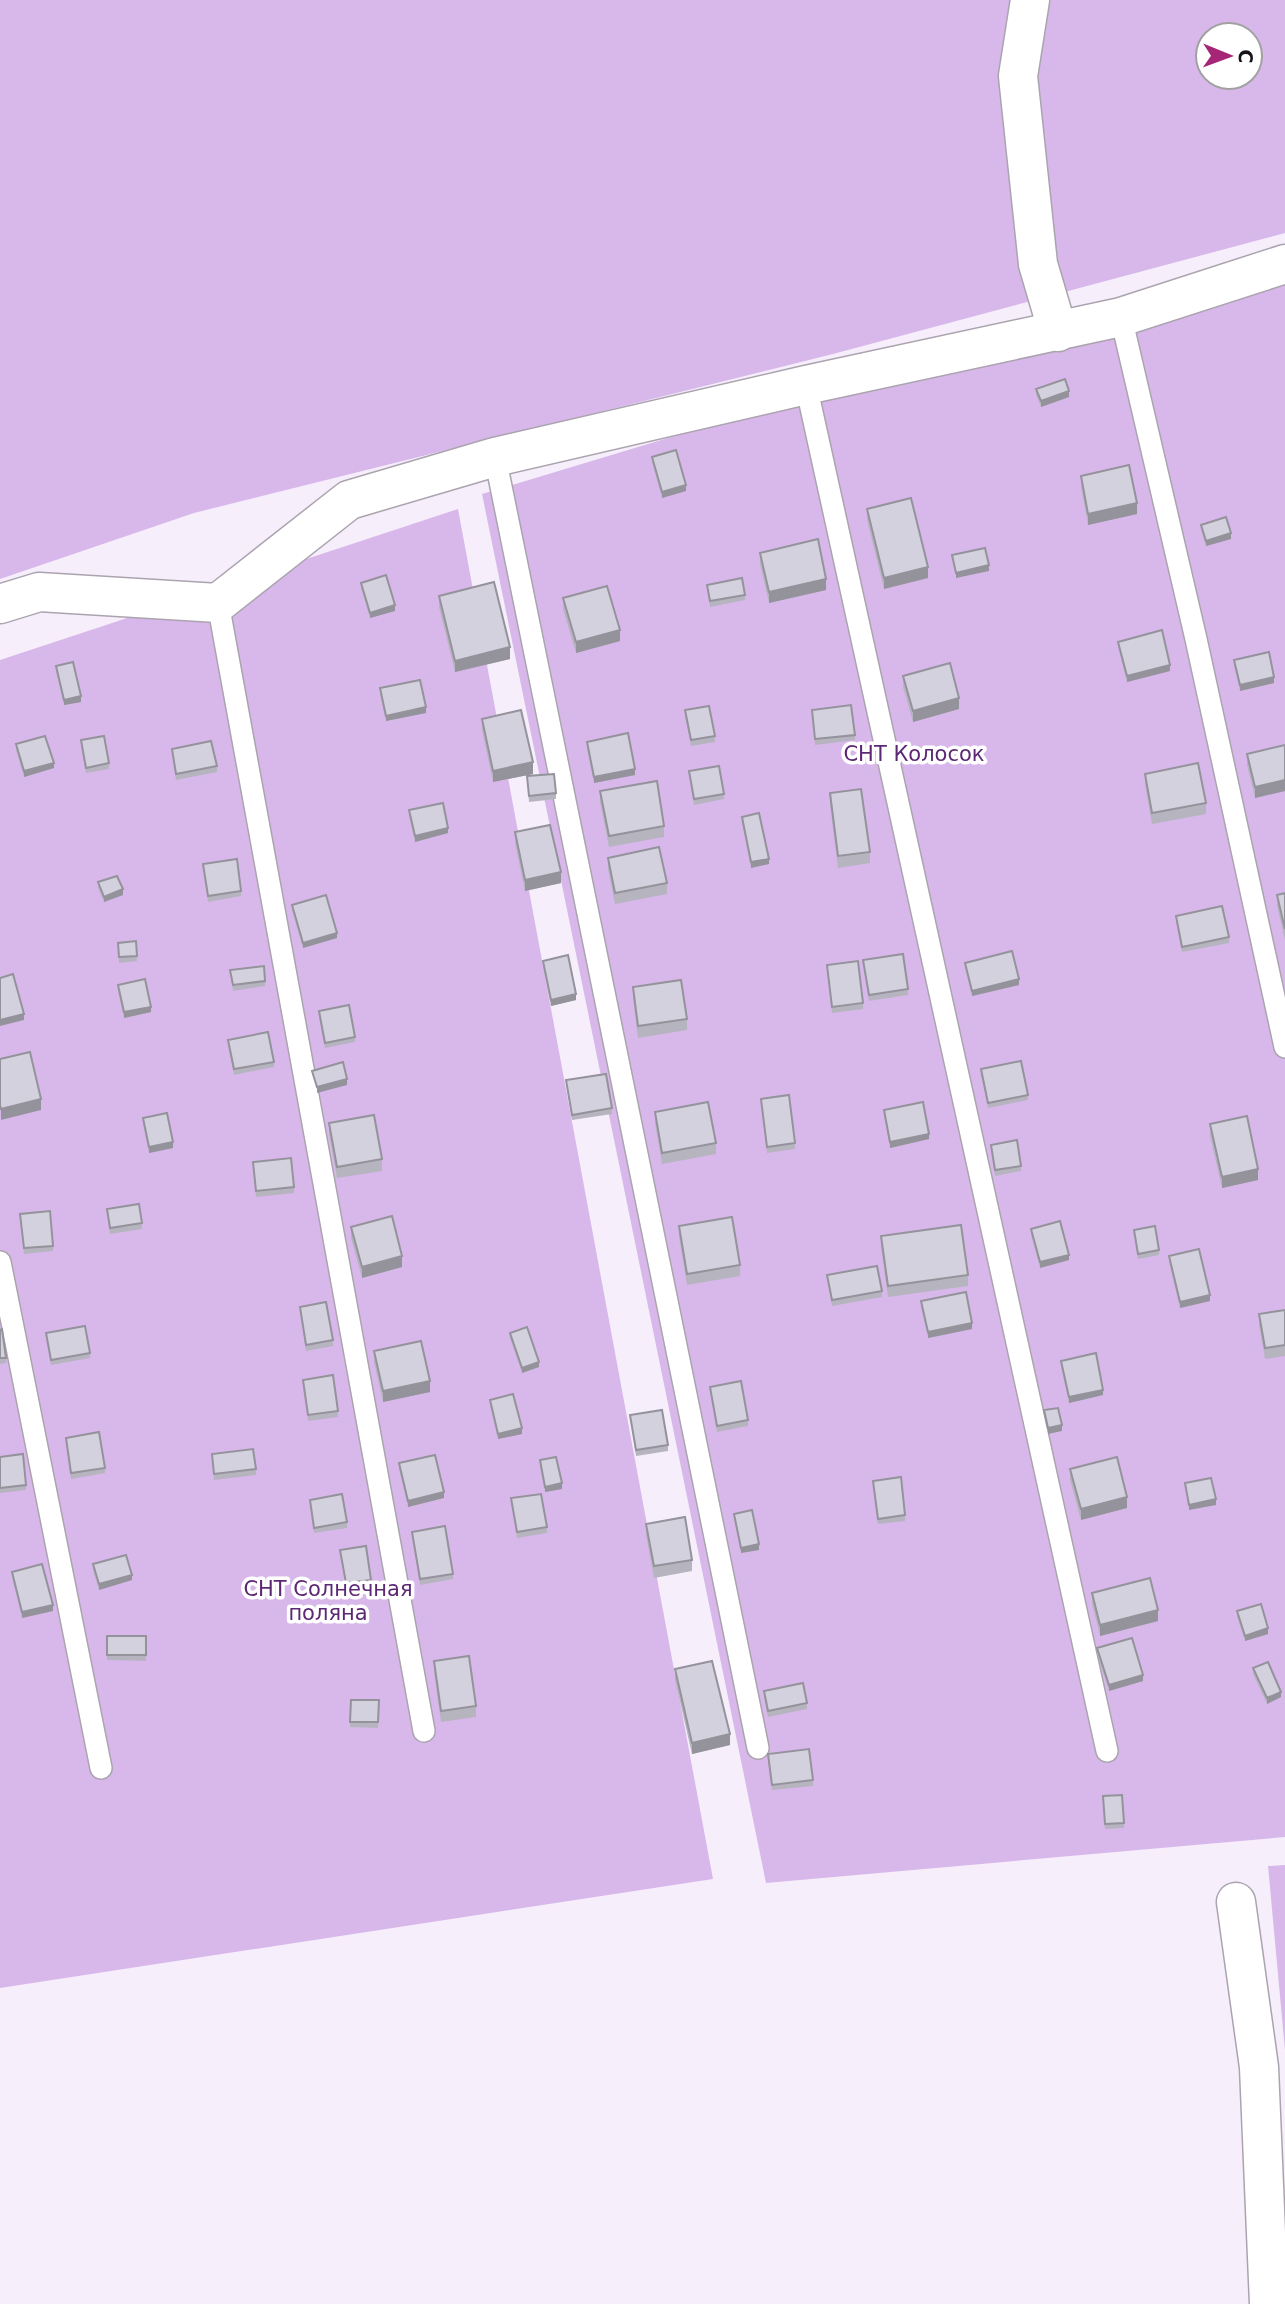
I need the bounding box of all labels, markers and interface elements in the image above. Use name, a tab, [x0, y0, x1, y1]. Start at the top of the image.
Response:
north arrow	[1194, 21, 1264, 91]
text: С	[1235, 49, 1257, 63]
park label: СНТ Колосок	[843, 742, 985, 766]
park label: СНТ Солнечная поляна	[243, 1577, 413, 1625]

